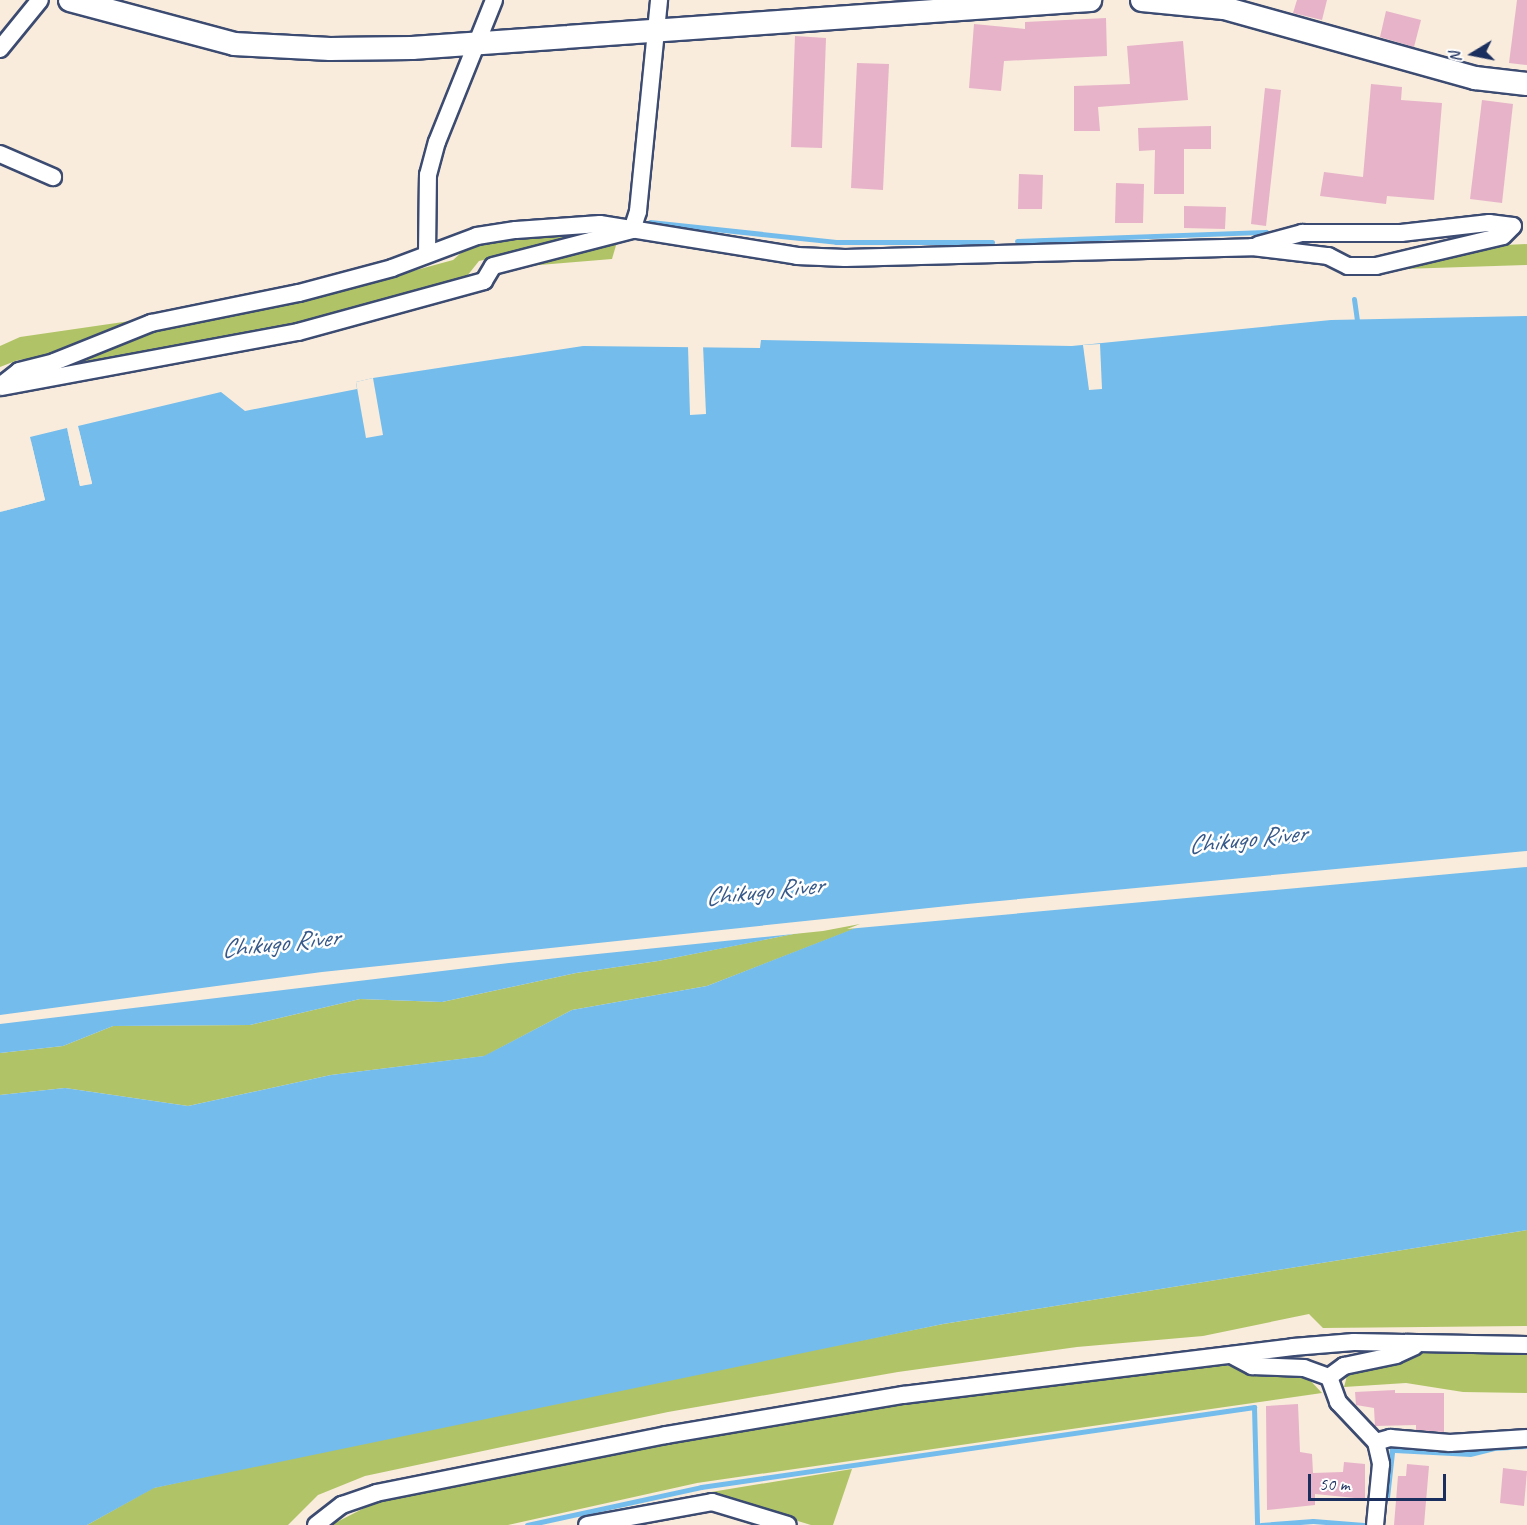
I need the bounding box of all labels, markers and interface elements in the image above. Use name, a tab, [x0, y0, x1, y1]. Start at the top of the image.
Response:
north arrow	[1443, 24, 1503, 84]
text: N	[1445, 51, 1466, 64]
water label: Chikugo River	[1186, 817, 1308, 861]
water label: Chikugo River	[703, 869, 825, 913]
water label: Chikugo River	[219, 921, 341, 965]
scale bar	[1311, 1462, 1449, 1500]
text: 50 m	[1319, 1473, 1350, 1495]

